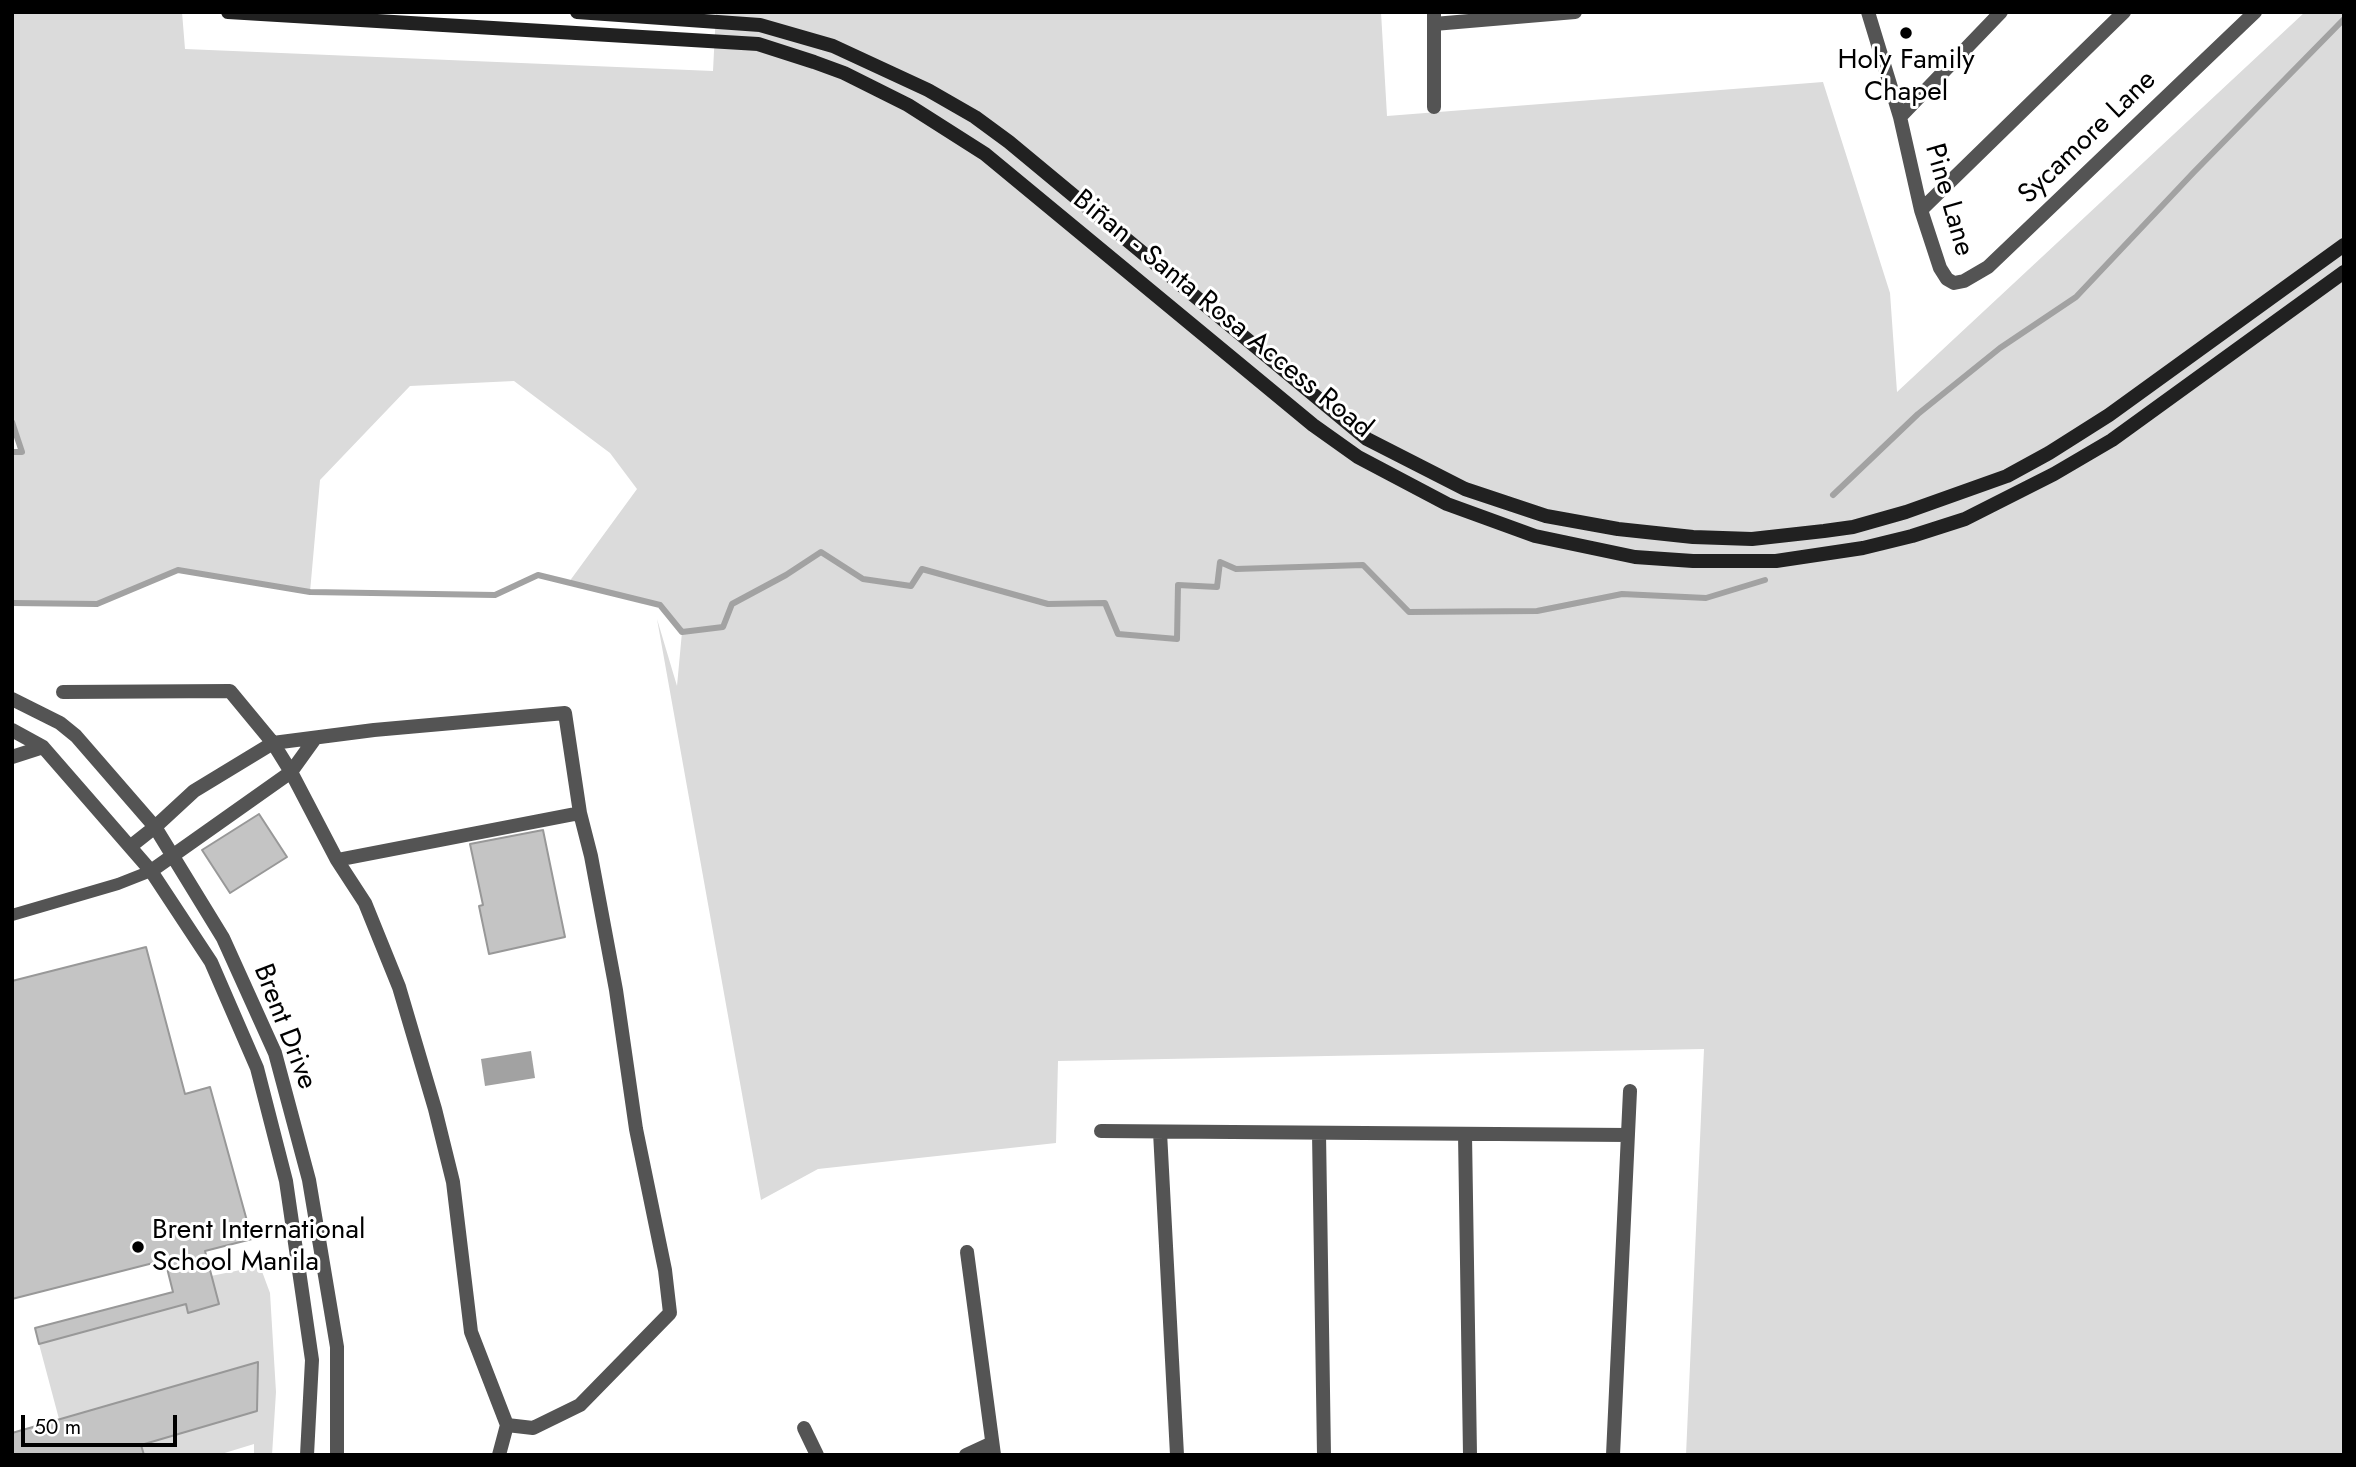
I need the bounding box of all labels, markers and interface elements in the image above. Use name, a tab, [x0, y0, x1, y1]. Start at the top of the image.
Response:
marker: Holy Family Chapel	[1898, 25, 1914, 41]
place label: Holy Family Chapel	[1838, 44, 1974, 110]
street label: Sycamore Lane	[2012, 64, 2164, 212]
street label: Pine Lane	[1916, 140, 1980, 260]
street label: Biñan - Santa Rosa Access Road	[1065, 184, 1379, 446]
street label: Brent Drive	[245, 960, 323, 1094]
place label: Brent International School Manila	[152, 1214, 365, 1280]
marker: Brent International School Manila	[130, 1239, 146, 1255]
scale bar	[24, 1400, 180, 1444]
text: 50 m	[34, 1412, 81, 1442]

